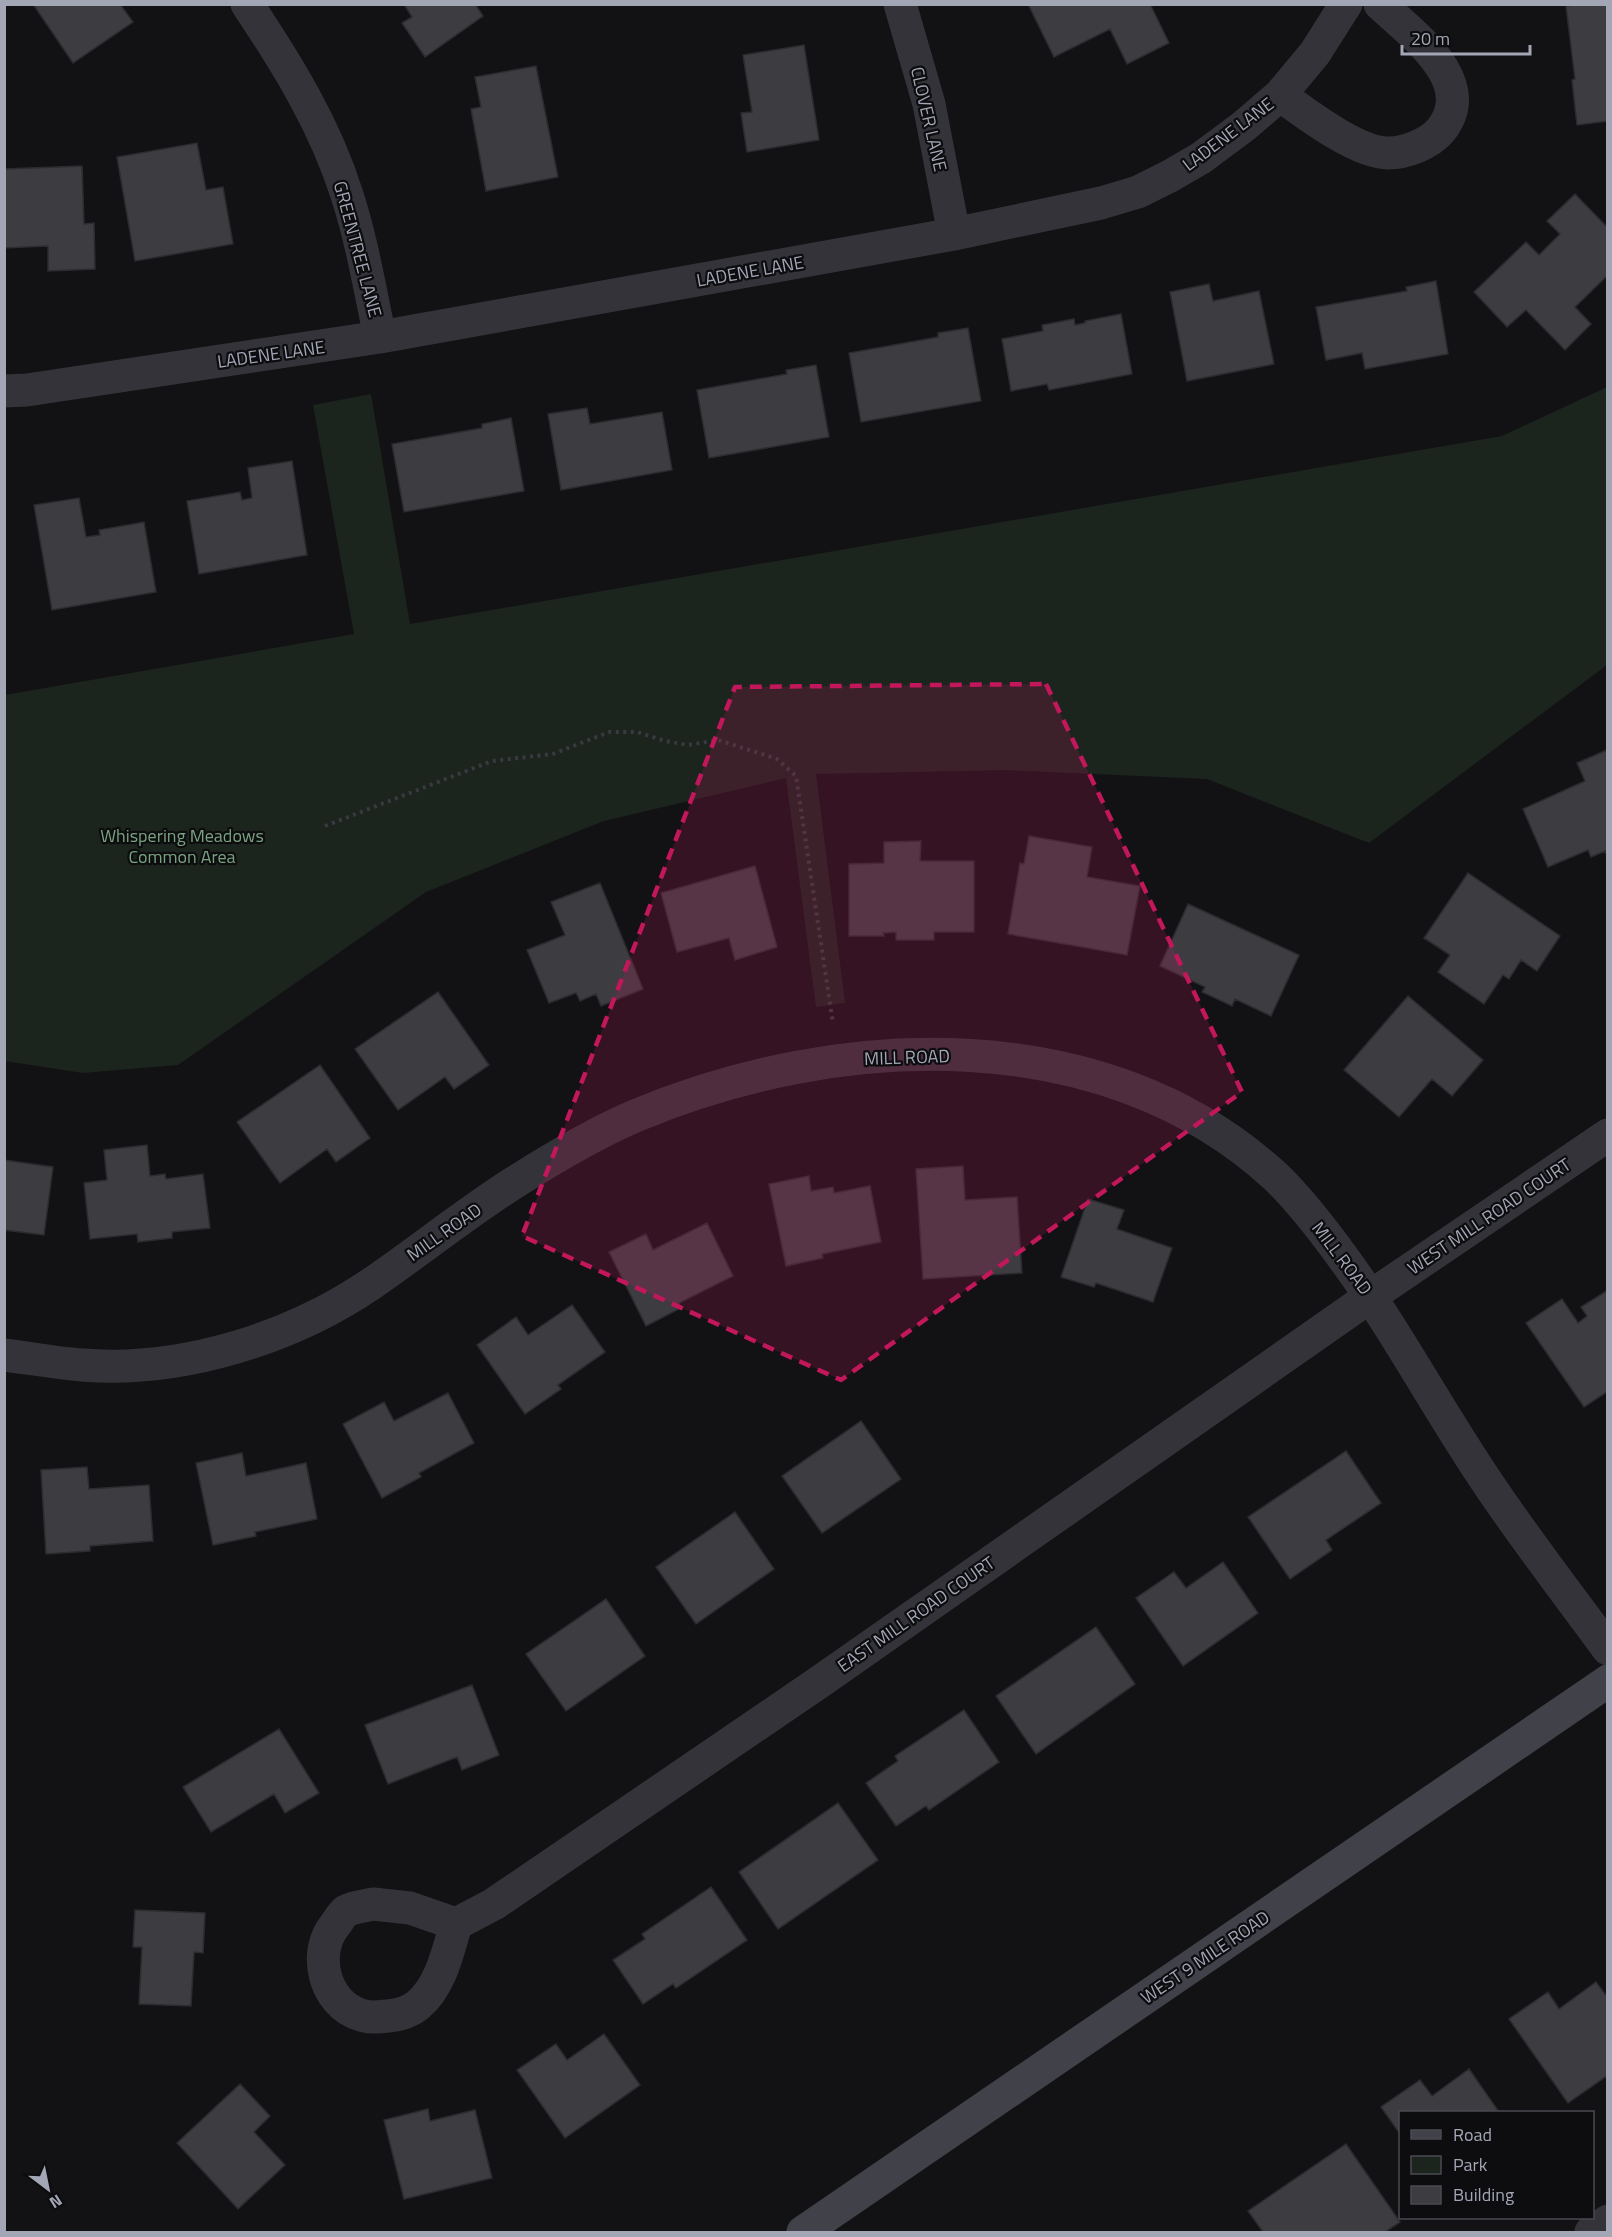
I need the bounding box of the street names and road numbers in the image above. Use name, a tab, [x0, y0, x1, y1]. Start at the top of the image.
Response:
street label: CLOVER LANE	[904, 64, 954, 174]
street label: LADENE LANE	[1177, 91, 1279, 177]
street label: GREENTREE LANE	[327, 178, 389, 320]
street label: LADENE LANE	[694, 248, 806, 294]
street label: LADENE LANE	[215, 333, 327, 375]
street label: MILL ROAD	[864, 1042, 950, 1072]
street label: WEST MILL ROAD COURT	[1402, 1151, 1577, 1281]
street label: MILL ROAD	[401, 1196, 487, 1268]
street label: MILL ROAD	[1305, 1216, 1379, 1300]
street label: EAST MILL ROAD COURT	[832, 1549, 1001, 1679]
street label: WEST 9 MILE ROAD	[1135, 1904, 1275, 2010]

